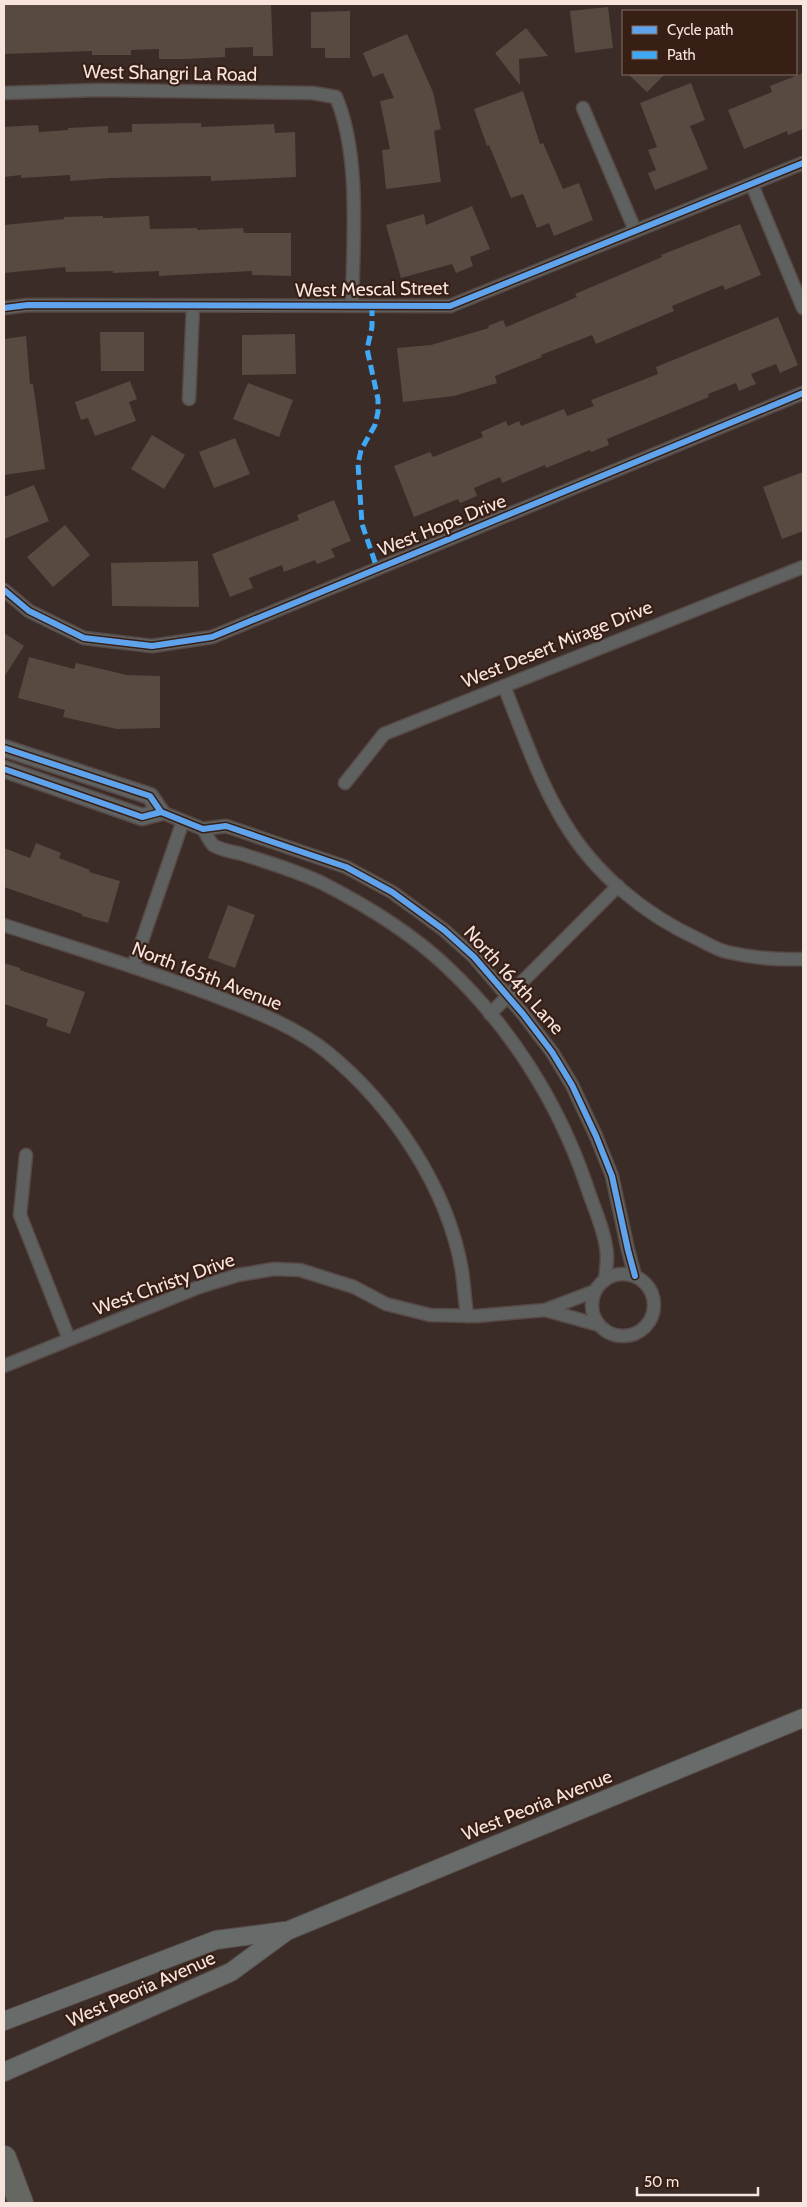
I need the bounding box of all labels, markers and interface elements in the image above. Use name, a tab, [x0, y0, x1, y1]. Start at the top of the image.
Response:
legend	[622, 10, 797, 75]
text: Cycle path	[667, 21, 733, 39]
text: Path	[667, 46, 696, 64]
street label: West Shangri La Road	[83, 60, 257, 86]
street label: West Mescal Street	[295, 276, 450, 302]
street label: West Hope Drive	[374, 489, 510, 561]
street label: West Desert Mirage Drive	[458, 595, 656, 693]
street label: North 164th Lane	[459, 921, 569, 1039]
street label: North 165th Avenue	[129, 937, 286, 1015]
street label: West Christy Drive	[90, 1248, 238, 1320]
street label: West Peoria Avenue	[459, 1764, 616, 1846]
street label: West Peoria Avenue	[63, 1946, 219, 2032]
scale bar	[637, 2164, 758, 2196]
text: 50 m	[644, 2173, 679, 2191]

